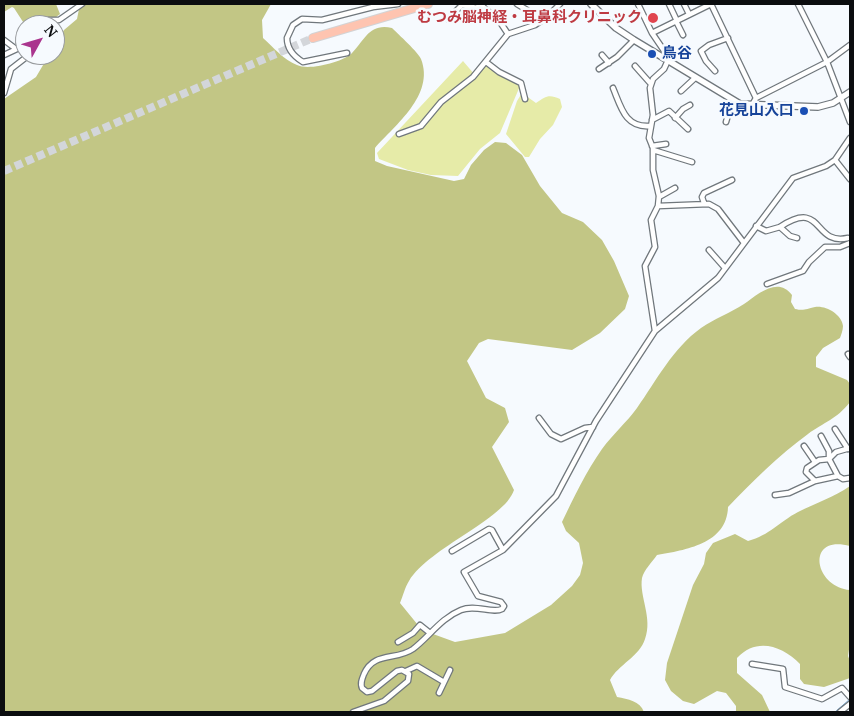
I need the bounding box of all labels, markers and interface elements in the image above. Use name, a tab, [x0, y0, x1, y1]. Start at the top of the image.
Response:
place label: むつみ脳神経・耳鼻科クリニック	[417, 9, 642, 27]
marker: むつみ脳神経・耳鼻科クリニック	[646, 11, 660, 25]
north arrow	[15, 15, 65, 65]
text: N	[40, 21, 62, 41]
place label: 鳥谷	[662, 45, 692, 63]
marker: 鳥谷	[646, 48, 658, 60]
place label: 花見山入口	[719, 102, 794, 120]
marker: 花見山入口	[798, 105, 810, 117]

